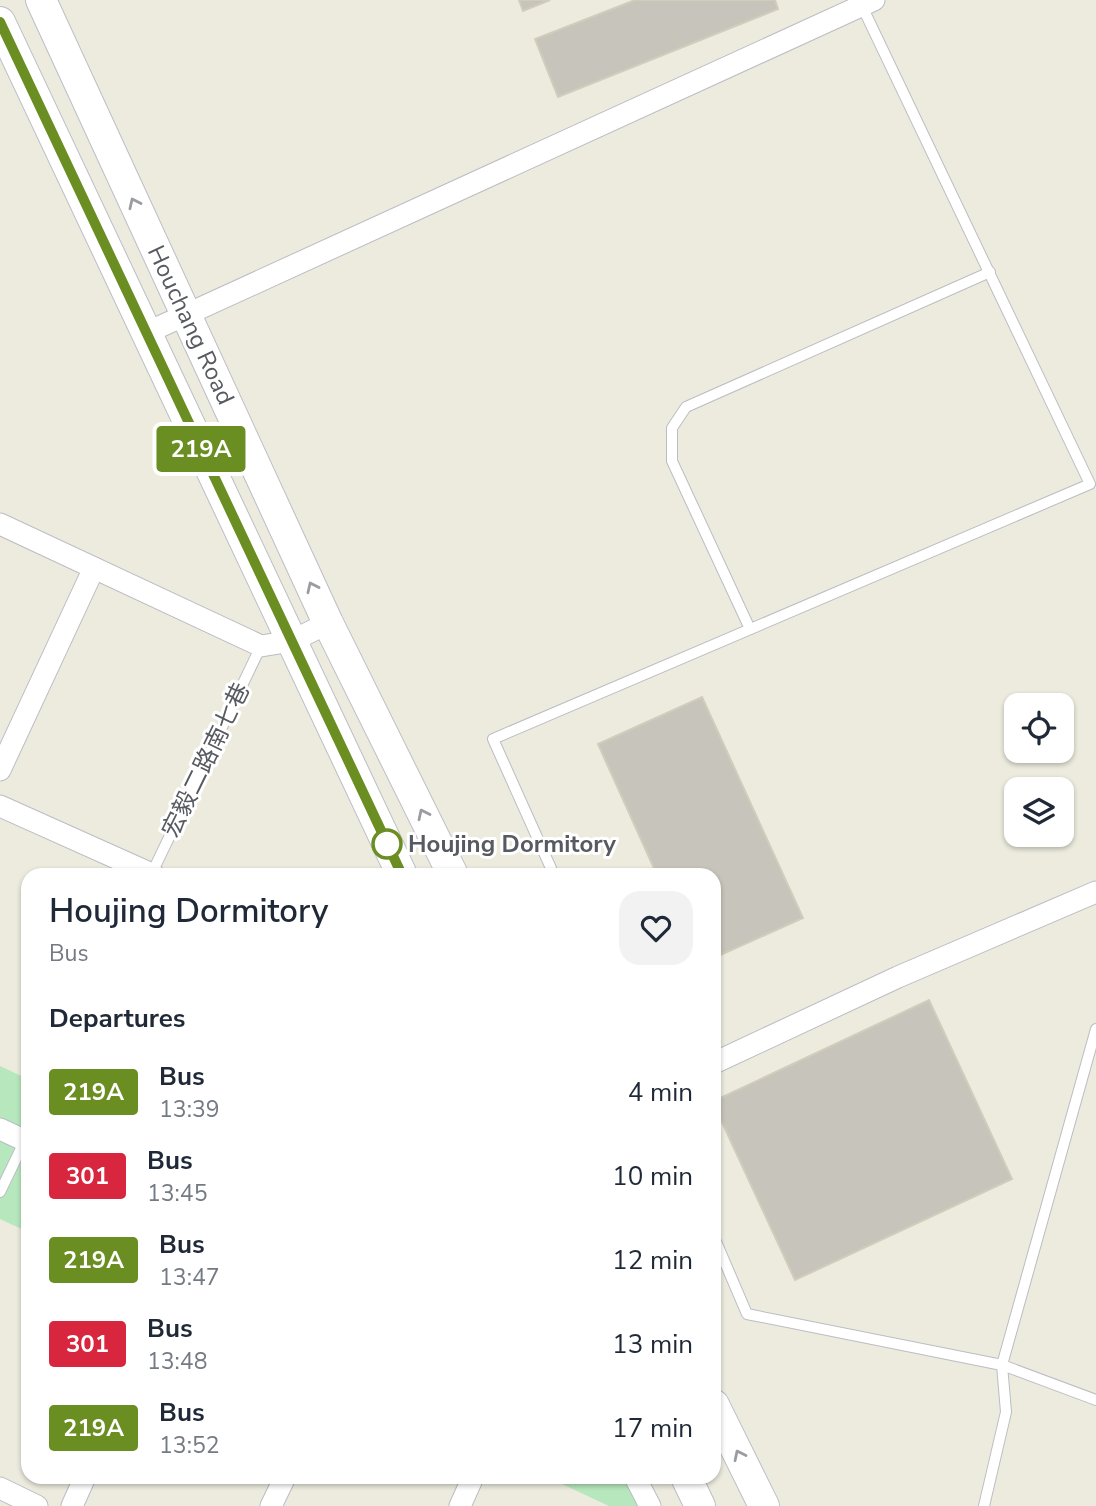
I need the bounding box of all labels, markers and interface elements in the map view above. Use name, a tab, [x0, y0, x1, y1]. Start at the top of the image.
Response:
one-way arrow	[129, 198, 143, 210]
street label: Houchang Road	[140, 240, 242, 410]
line badge: 219A	[152, 426, 250, 472]
text: 219A	[170, 433, 232, 465]
one-way arrow	[306, 582, 320, 595]
street label: 宏毅二路南七巷	[155, 677, 257, 843]
map controls	[1004, 693, 1074, 847]
button: locate	[1004, 693, 1074, 763]
button: layers	[1004, 777, 1074, 847]
one-way arrow	[417, 809, 431, 821]
place label: Houjing Dormitory	[408, 828, 616, 860]
marker: Houjing Dormitory	[372, 829, 402, 859]
text: Houjing Dormitory	[49, 889, 328, 934]
button: heart	[619, 891, 693, 965]
text: Bus	[49, 938, 89, 969]
text: Departures	[49, 1001, 185, 1036]
text: Bus	[159, 1059, 205, 1094]
text: 4 min	[628, 1075, 693, 1110]
text: 219A	[63, 1076, 124, 1108]
text: 13:39	[159, 1094, 220, 1125]
text: Bus	[147, 1143, 193, 1178]
text: 10 min	[612, 1159, 693, 1194]
text: 301	[66, 1160, 109, 1192]
text: 13:45	[147, 1178, 207, 1209]
text: Bus	[159, 1227, 205, 1262]
text: 12 min	[612, 1243, 693, 1278]
text: 219A	[63, 1244, 124, 1276]
text: 13:47	[159, 1262, 220, 1293]
text: Bus	[147, 1311, 193, 1346]
text: 13 min	[612, 1327, 693, 1362]
text: 301	[66, 1328, 109, 1360]
text: 13:48	[147, 1346, 207, 1377]
text: Bus	[159, 1395, 205, 1430]
text: 17 min	[612, 1411, 693, 1446]
text: 219A	[63, 1412, 124, 1444]
text: 13:52	[159, 1430, 220, 1461]
one-way arrow	[733, 1450, 747, 1462]

